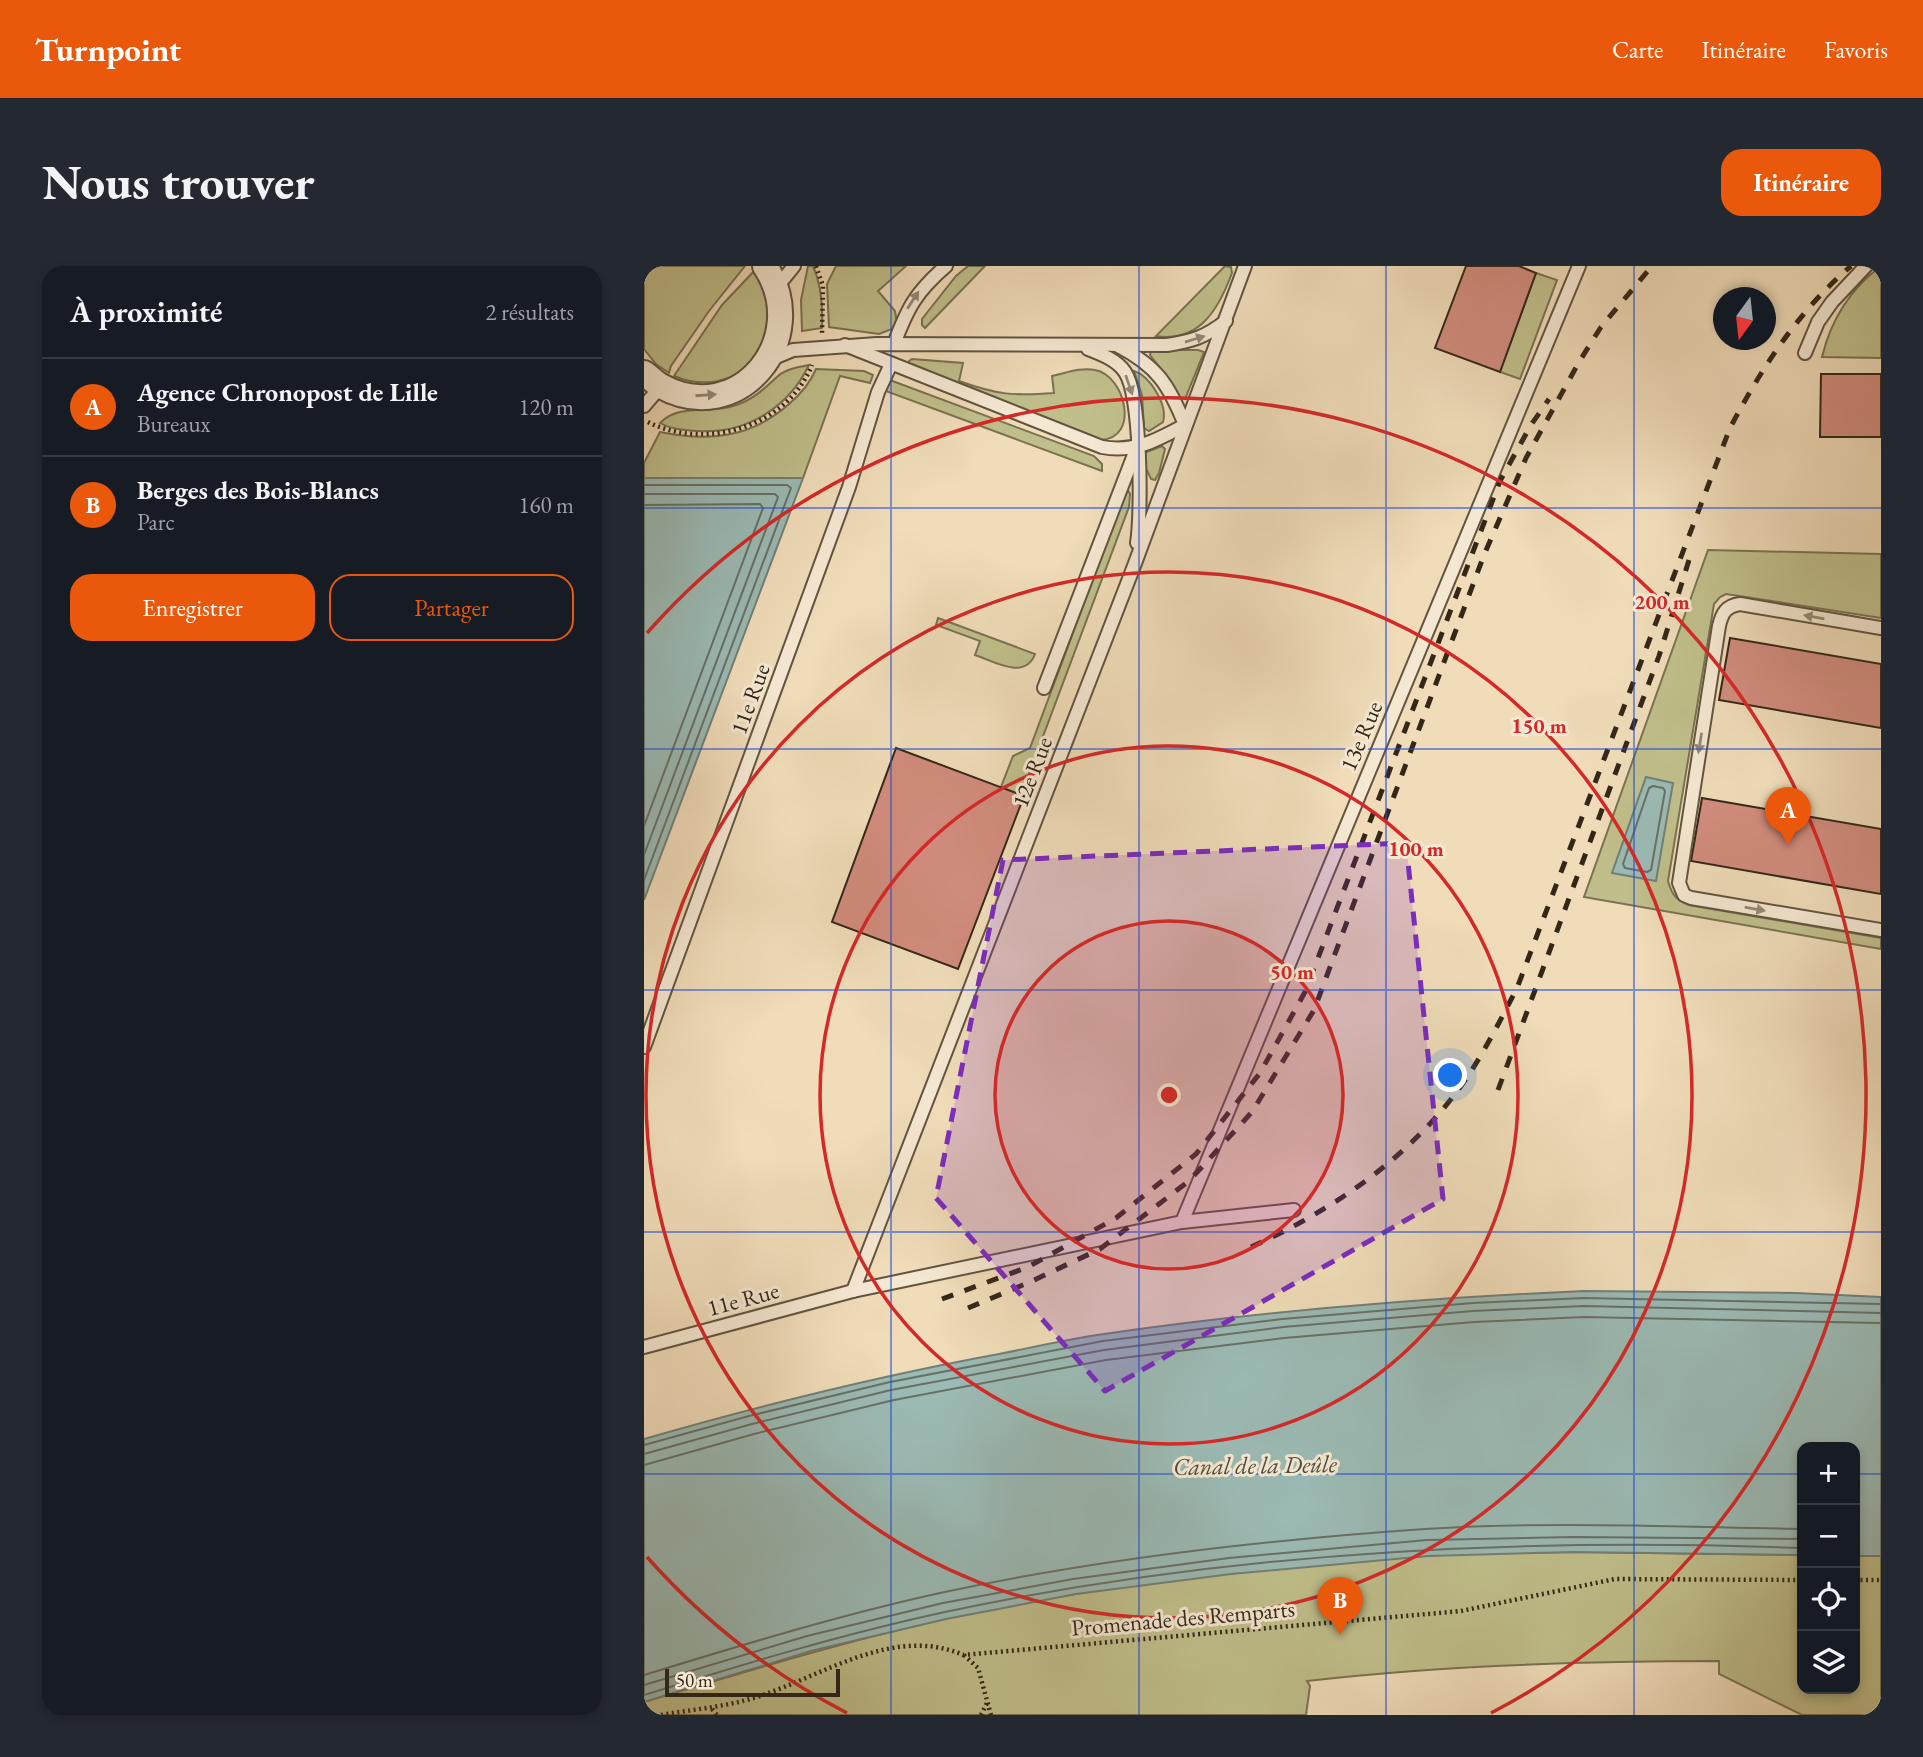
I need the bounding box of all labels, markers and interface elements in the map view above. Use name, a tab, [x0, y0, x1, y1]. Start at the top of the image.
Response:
text: Turnpoint	[35, 28, 181, 71]
text: Carte	[1612, 34, 1663, 65]
text: Itinéraire	[1701, 34, 1786, 65]
text: Favoris	[1824, 34, 1888, 65]
button: Itinéraire	[1721, 149, 1881, 216]
text: Nous trouver	[42, 150, 315, 214]
north arrow	[1713, 287, 1776, 350]
one-way arrow	[907, 291, 920, 310]
text: À proximité	[70, 292, 222, 331]
text: 2 résultats	[486, 297, 574, 327]
one-way arrow	[1184, 334, 1205, 344]
one-way arrow	[1124, 374, 1135, 395]
text: Agence Chronopost de Lille	[137, 375, 438, 409]
one-way arrow	[695, 389, 717, 400]
text: A	[85, 392, 101, 422]
text: 120 m	[518, 392, 574, 422]
text: Bureaux	[137, 409, 210, 439]
text: Berges des Bois-Blancs	[137, 473, 379, 507]
text: B	[86, 490, 100, 520]
text: 160 m	[518, 490, 574, 520]
text: Parc	[137, 507, 175, 537]
button: Enregistrer	[70, 574, 315, 641]
button: Partager	[329, 574, 574, 641]
text: 200 m	[1634, 588, 1690, 615]
one-way arrow	[1803, 611, 1825, 622]
street label: 11e Rue	[723, 659, 777, 738]
street label: 13e Rue	[1333, 696, 1389, 776]
text: 150 m	[1511, 712, 1567, 739]
street label: 12e Rue	[1005, 732, 1059, 812]
one-way arrow	[1695, 732, 1706, 754]
pin: A	[1765, 787, 1811, 845]
text: 100 m	[1388, 835, 1444, 862]
one-way arrow	[1744, 904, 1766, 915]
text: 50 m	[1270, 958, 1314, 985]
your location	[1433, 1058, 1467, 1092]
centre of rings	[1157, 1083, 1181, 1107]
street label: 11e Rue	[704, 1275, 782, 1323]
map controls	[1797, 1442, 1860, 1694]
button: +	[1797, 1442, 1860, 1505]
water label: Canal de la Deûle	[1173, 1448, 1338, 1482]
button: −	[1797, 1505, 1860, 1568]
button: locate	[1797, 1568, 1860, 1631]
pin: B	[1317, 1577, 1363, 1635]
street label: Promenade des Remparts	[1070, 1593, 1296, 1643]
button: layers	[1797, 1631, 1860, 1694]
scale bar	[665, 1666, 840, 1698]
text: 50 m	[676, 1668, 713, 1693]

